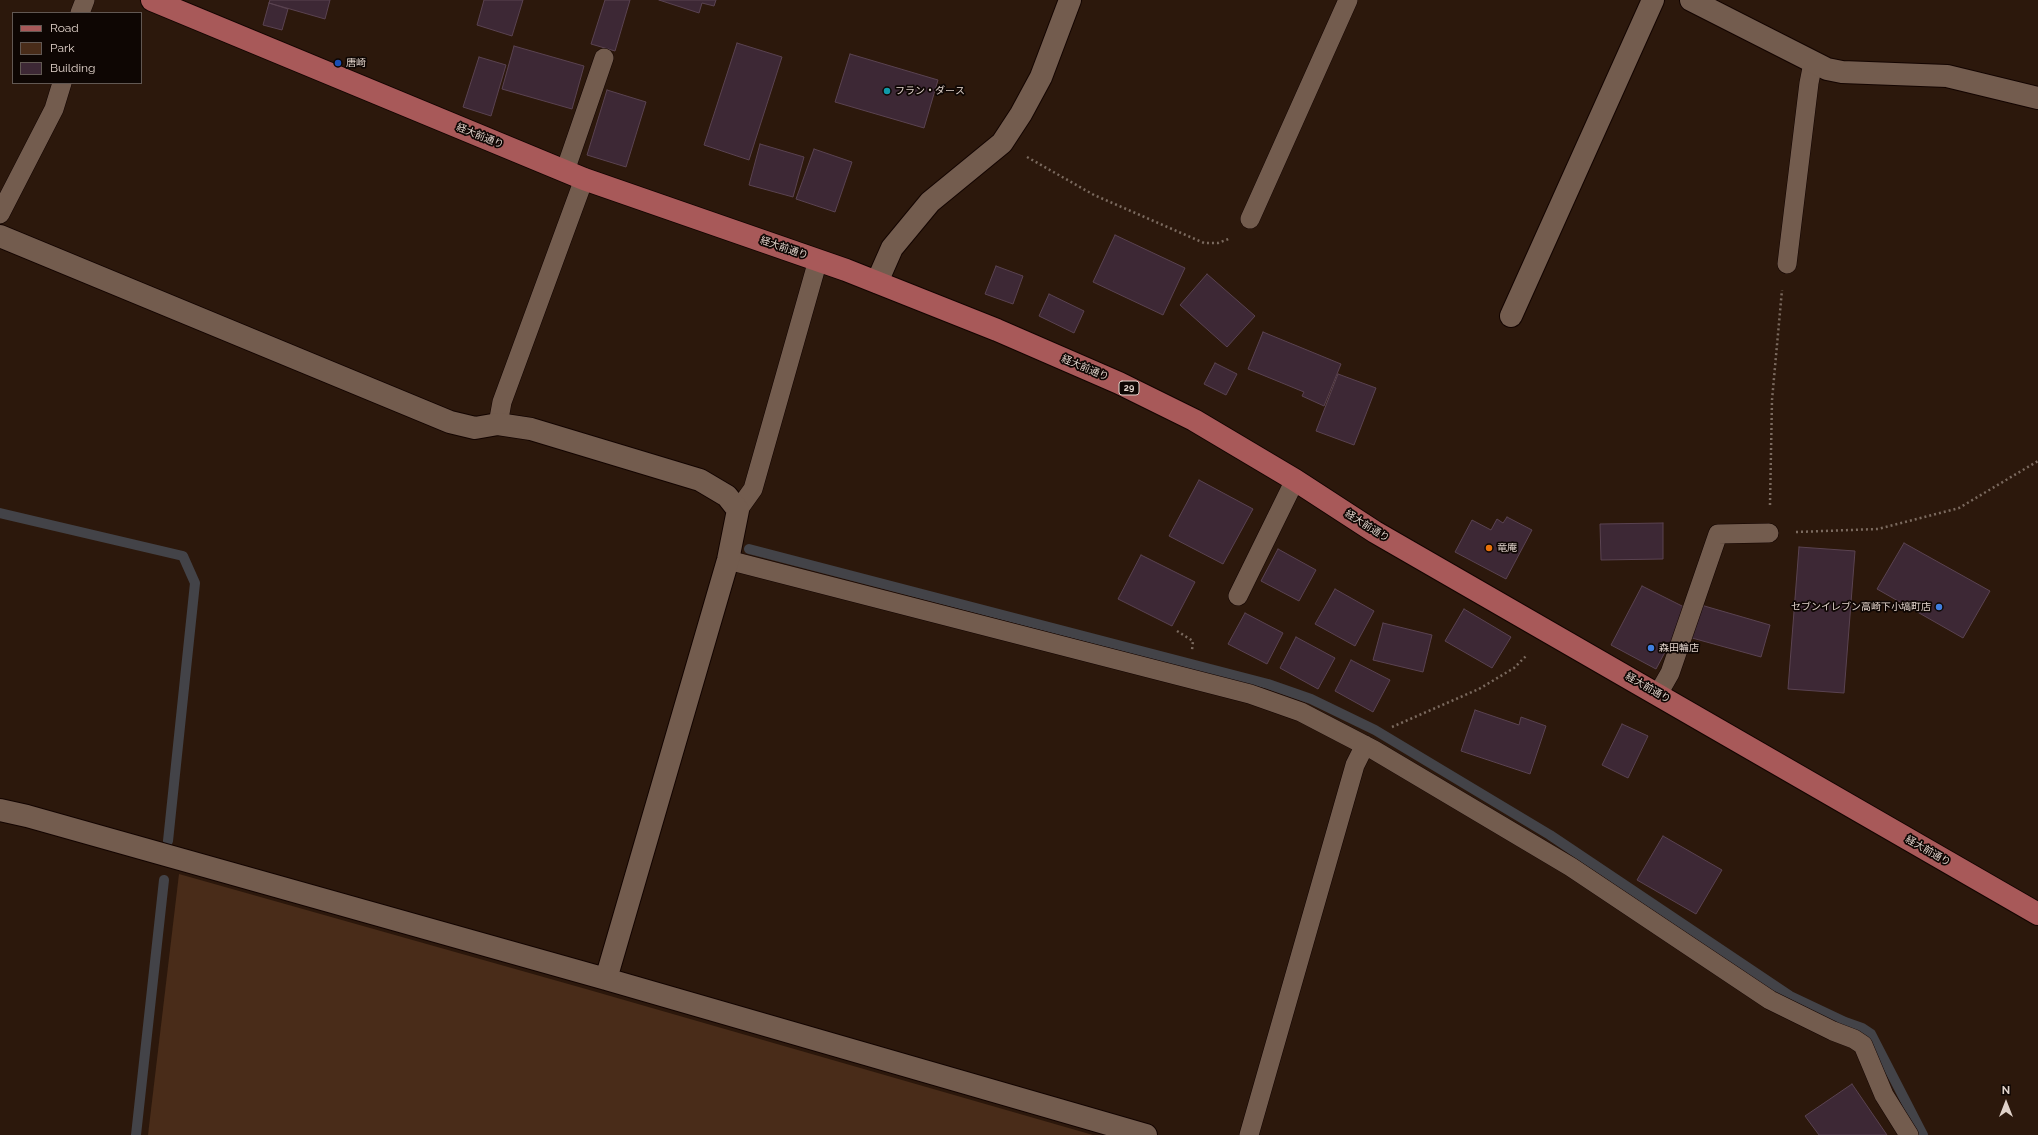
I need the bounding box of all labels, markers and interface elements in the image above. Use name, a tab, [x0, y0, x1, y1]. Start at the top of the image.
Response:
legend	[12, 12, 142, 84]
text: Road	[50, 21, 79, 35]
text: Park	[50, 41, 75, 55]
place label: 唐崎	[346, 57, 366, 69]
marker: 唐崎	[333, 58, 343, 68]
text: Building	[50, 61, 96, 75]
place label: フラン・ダース	[895, 85, 965, 97]
marker: フラン・ダース	[882, 86, 892, 96]
street label: 経大前通り	[455, 121, 505, 151]
street label: 経大前通り	[758, 234, 810, 262]
street label: 経大前通り	[1060, 353, 1110, 383]
road number: 29	[1119, 381, 1139, 395]
street label: 経大前通り	[1343, 508, 1391, 544]
place label: 竜庵	[1497, 542, 1517, 554]
marker: 竜庵	[1484, 543, 1494, 553]
place label: セブンイレブン高崎下小塙町店	[1791, 601, 1931, 613]
marker: セブンイレブン高崎下小塙町店	[1934, 602, 1944, 612]
place label: 森田輪店	[1659, 642, 1699, 654]
marker: 森田輪店	[1646, 643, 1656, 653]
street label: 経大前通り	[1623, 670, 1673, 706]
street label: 経大前通り	[1903, 833, 1953, 869]
north arrow	[1986, 1083, 2026, 1123]
text: N	[2002, 1084, 2010, 1097]

